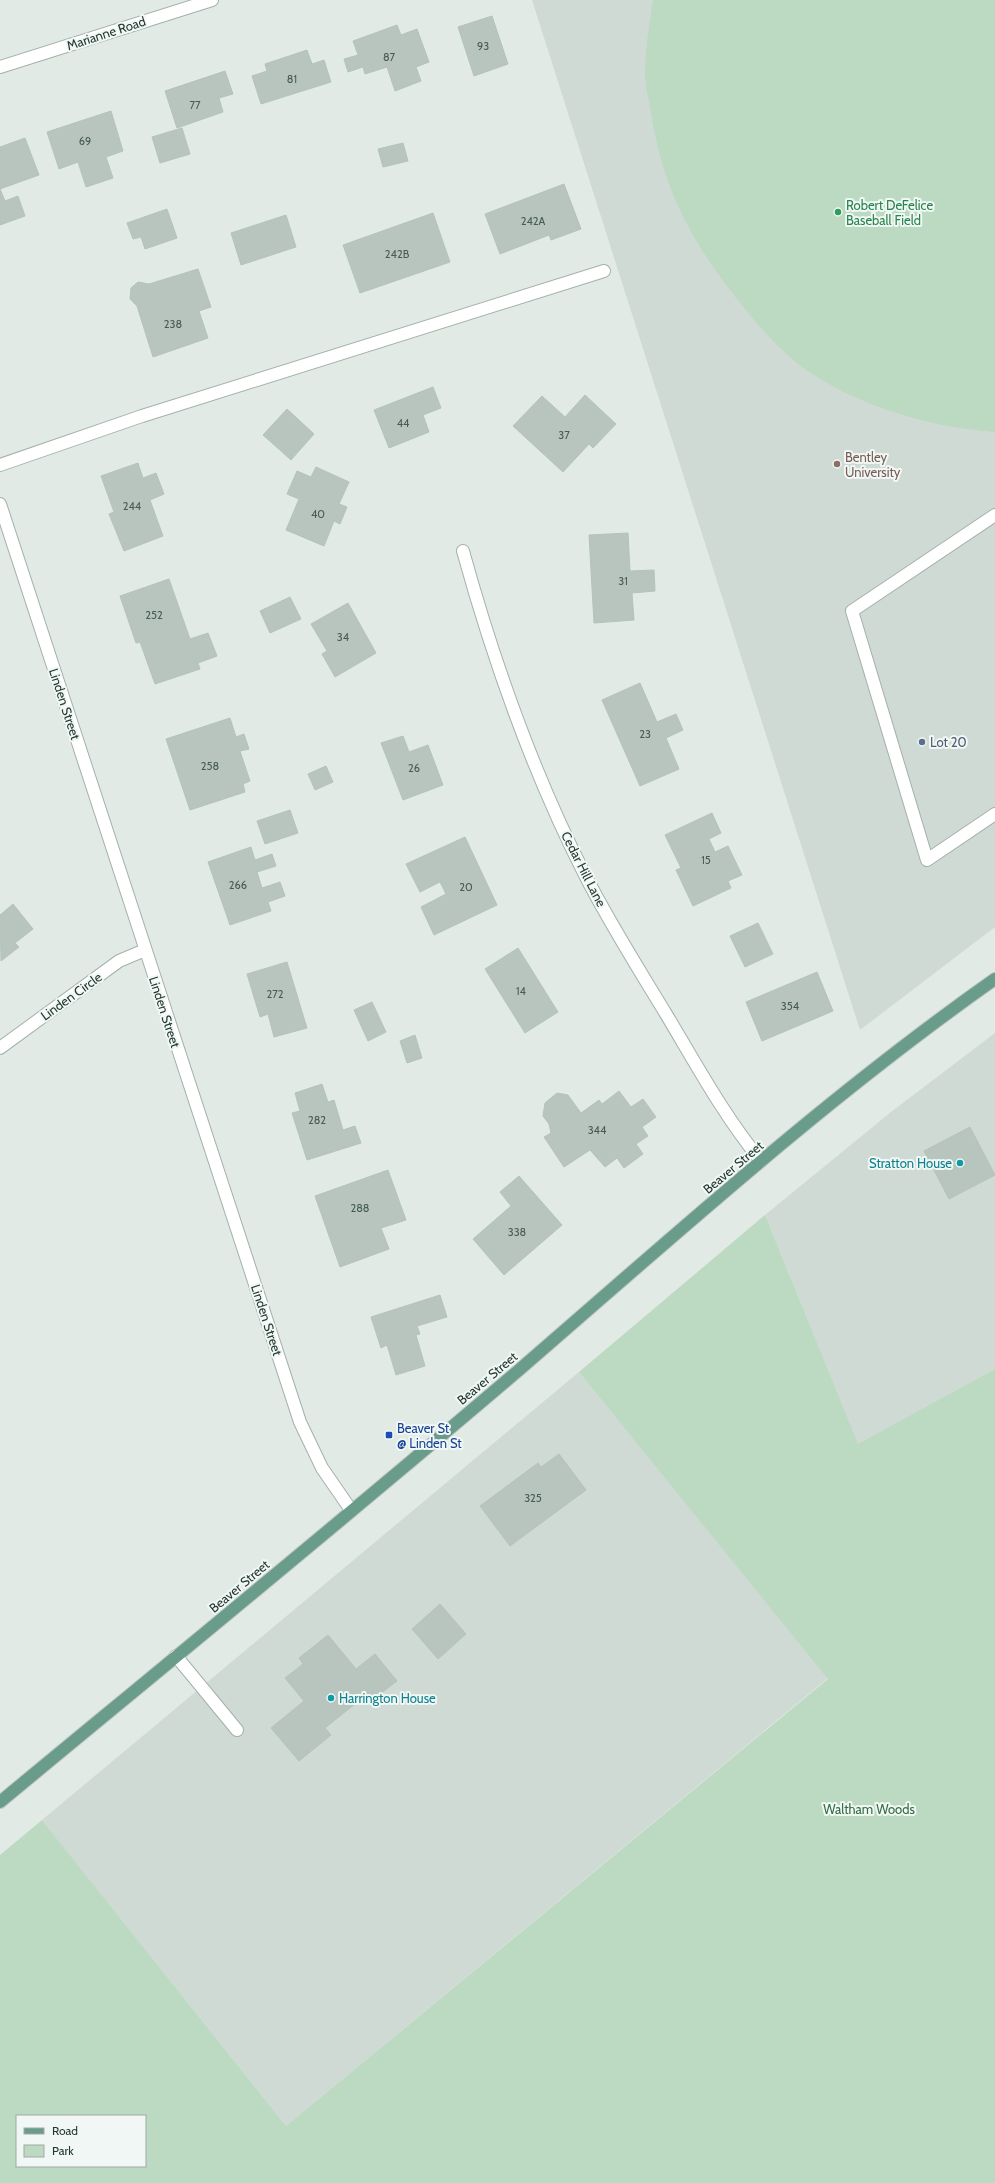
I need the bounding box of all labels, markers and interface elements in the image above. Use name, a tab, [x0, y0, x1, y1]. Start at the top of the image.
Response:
street label: Marianne Road	[64, 13, 148, 53]
house number: 93	[477, 39, 489, 53]
house number: 87	[383, 50, 396, 64]
house number: 81	[287, 72, 297, 86]
house number: 77	[189, 98, 201, 112]
house number: 69	[79, 134, 91, 148]
place label: Robert DeFelice Baseball Field	[846, 197, 933, 228]
marker: Robert DeFelice Baseball Field	[833, 207, 843, 217]
house number: 242A	[521, 214, 546, 228]
house number: 242B	[385, 247, 410, 261]
house number: 238	[164, 317, 182, 331]
house number: 44	[397, 416, 410, 430]
house number: 37	[558, 428, 570, 442]
place label: Bentley University	[845, 449, 901, 480]
marker: Bentley University	[832, 459, 842, 469]
house number: 244	[123, 499, 142, 513]
house number: 40	[311, 507, 325, 521]
house number: 31	[618, 574, 628, 588]
house number: 252	[145, 608, 163, 622]
house number: 34	[337, 630, 350, 644]
street label: Linden Street	[46, 666, 84, 742]
house number: 23	[639, 727, 651, 741]
place label: Lot 20	[930, 734, 967, 750]
marker: Lot 20	[917, 737, 927, 747]
house number: 258	[201, 759, 219, 773]
house number: 26	[408, 761, 420, 775]
street label: Cedar Hill Lane	[558, 829, 610, 910]
house number: 15	[701, 853, 711, 867]
house number: 266	[229, 878, 247, 892]
house number: 20	[459, 880, 473, 894]
street label: Linden Circle	[37, 968, 105, 1023]
street label: Linden Street	[146, 974, 184, 1050]
house number: 14	[516, 984, 527, 998]
house number: 272	[266, 987, 284, 1001]
house number: 354	[781, 999, 800, 1013]
house number: 282	[308, 1113, 326, 1127]
house number: 344	[588, 1123, 607, 1137]
street label: Beaver Street	[700, 1137, 767, 1197]
place label: Stratton House	[869, 1155, 952, 1171]
marker: Stratton House	[955, 1158, 965, 1168]
house number: 288	[350, 1201, 370, 1215]
house number: 338	[508, 1225, 526, 1239]
street label: Linden Street	[248, 1282, 286, 1358]
street label: Beaver Street	[454, 1348, 521, 1408]
place label: Beaver St @ Linden St	[397, 1420, 462, 1451]
marker: Beaver St @ Linden St	[384, 1430, 394, 1440]
house number: 325	[524, 1491, 542, 1505]
street label: Beaver Street	[206, 1556, 273, 1616]
place label: Harrington House	[339, 1690, 436, 1706]
marker: Harrington House	[326, 1693, 336, 1703]
park label: Waltham Woods	[823, 1801, 915, 1817]
legend	[16, 2115, 146, 2167]
text: Road	[52, 2123, 78, 2138]
text: Park	[52, 2143, 74, 2158]

